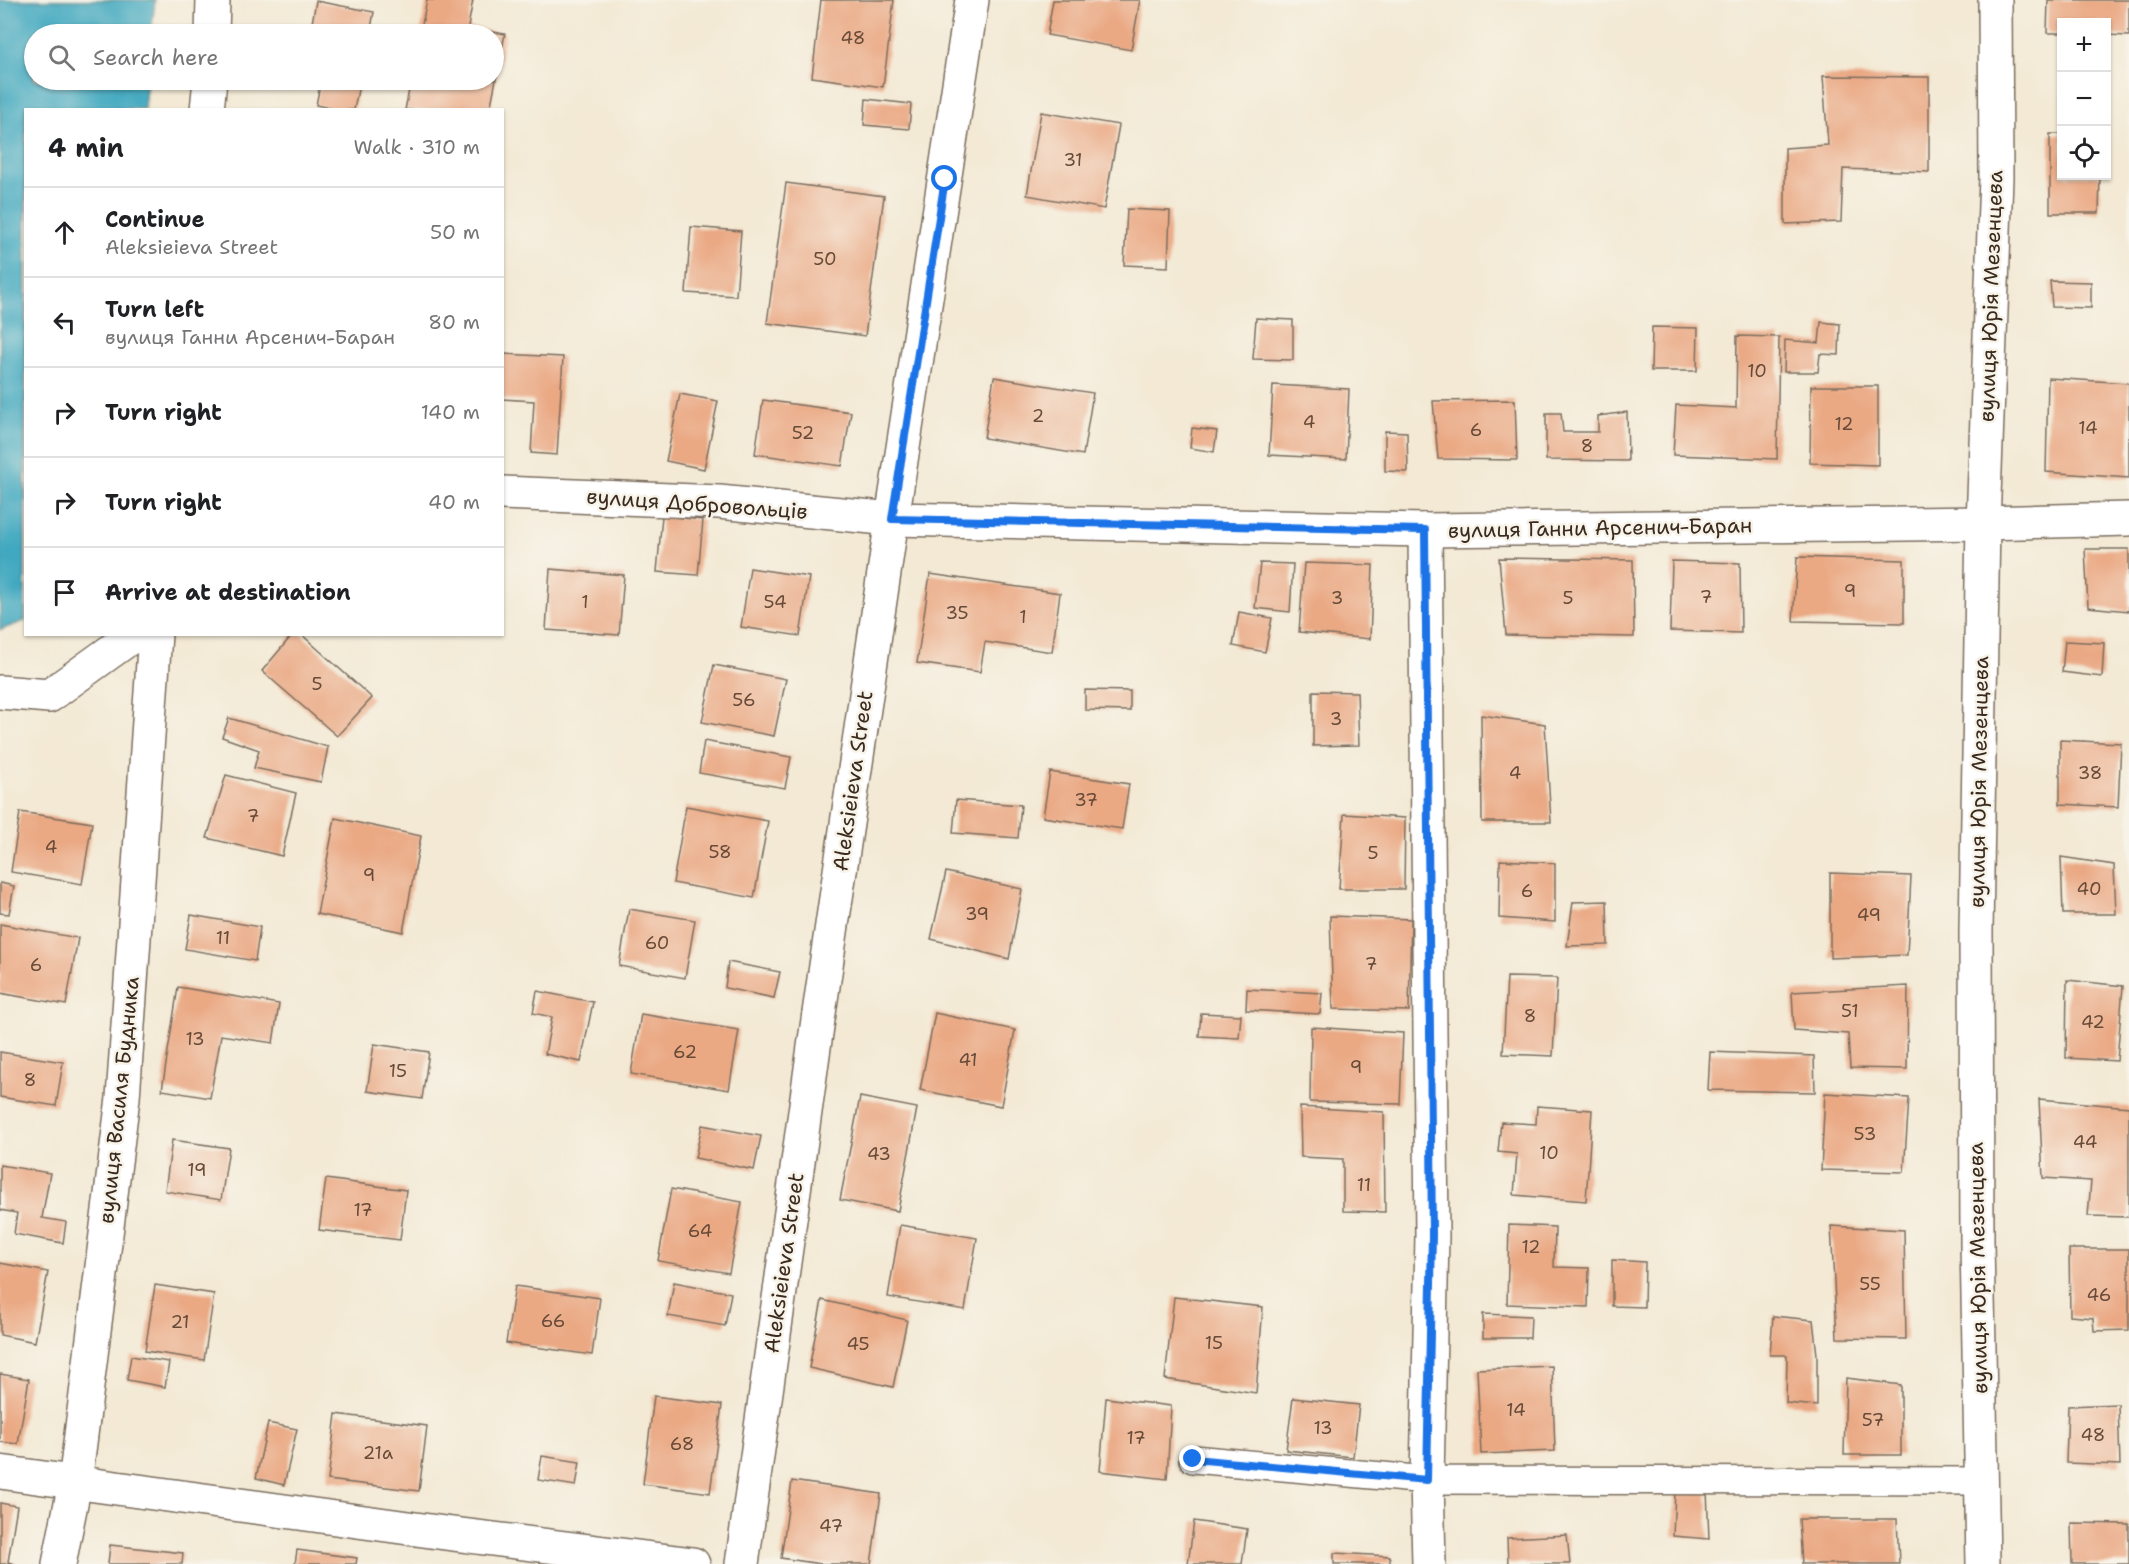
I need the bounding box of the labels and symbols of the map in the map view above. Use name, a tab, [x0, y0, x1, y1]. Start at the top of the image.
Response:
house number: 48	[841, 26, 865, 50]
house number: 31	[1063, 148, 1083, 172]
route start	[931, 165, 957, 191]
street label: вулиця Юрія Мезенцева	[1973, 170, 2009, 422]
house number: 50	[813, 247, 837, 271]
house number: 10	[1747, 359, 1767, 383]
house number: 2	[1032, 404, 1044, 428]
house number: 4	[1303, 410, 1315, 434]
house number: 12	[1834, 412, 1854, 436]
house number: 14	[2078, 416, 2098, 440]
house number: 6	[1470, 418, 1482, 442]
house number: 52	[792, 421, 814, 445]
house number: 8	[1581, 434, 1593, 458]
street label: вулиця Добровольців	[586, 482, 808, 526]
street label: вулиця Ганни Арсенич-Баран	[1448, 511, 1752, 545]
house number: 9	[1844, 579, 1856, 603]
house number: 7	[1700, 585, 1712, 609]
house number: 3	[1331, 586, 1343, 610]
house number: 5	[1562, 586, 1574, 610]
house number: 1	[581, 590, 589, 614]
house number: 54	[763, 590, 787, 614]
house number: 35	[945, 601, 969, 625]
house number: 1	[1019, 605, 1027, 629]
street label: вулиця Юрія Мезенцева	[1963, 656, 1995, 908]
house number: 5	[311, 672, 323, 696]
house number: 56	[732, 688, 756, 712]
street label: Aleksieieva Street	[826, 689, 880, 873]
house number: 3	[1330, 707, 1342, 731]
house number: 4	[1509, 761, 1521, 785]
house number: 38	[2078, 761, 2102, 785]
house number: 37	[1074, 788, 1098, 812]
house number: 7	[247, 804, 259, 828]
house number: 4	[45, 835, 57, 859]
house number: 58	[708, 840, 732, 864]
house number: 5	[1367, 841, 1379, 865]
house number: 9	[363, 863, 375, 887]
house number: 40	[2076, 877, 2102, 901]
house number: 6	[1521, 879, 1533, 903]
house number: 39	[965, 902, 989, 926]
house number: 49	[1857, 903, 1881, 927]
house number: 11	[216, 926, 230, 950]
house number: 60	[645, 931, 669, 955]
house number: 7	[1365, 952, 1377, 976]
house number: 6	[30, 953, 42, 977]
street label: вулиця Василя Будника	[92, 975, 146, 1225]
house number: 51	[1841, 999, 1859, 1023]
house number: 8	[1524, 1004, 1536, 1028]
house number: 42	[2081, 1010, 2105, 1034]
house number: 13	[185, 1027, 205, 1051]
house number: 62	[673, 1040, 697, 1064]
house number: 41	[958, 1048, 978, 1072]
house number: 9	[1350, 1055, 1362, 1079]
house number: 15	[389, 1059, 407, 1083]
house number: 8	[24, 1068, 36, 1092]
house number: 53	[1854, 1122, 1876, 1146]
house number: 44	[2073, 1130, 2097, 1154]
house number: 10	[1539, 1141, 1559, 1165]
house number: 43	[867, 1142, 891, 1166]
street label: вулиця Юрія Мезенцева	[1962, 1142, 1994, 1394]
house number: 19	[187, 1158, 207, 1182]
street label: Aleksieieva Street	[757, 1171, 811, 1355]
house number: 11	[1357, 1173, 1371, 1197]
house number: 17	[353, 1198, 373, 1222]
house number: 64	[688, 1219, 712, 1243]
house number: 12	[1521, 1235, 1541, 1259]
house number: 55	[1859, 1272, 1881, 1296]
house number: 46	[2087, 1283, 2111, 1307]
house number: 66	[541, 1309, 565, 1333]
house number: 21	[170, 1310, 190, 1334]
house number: 15	[1205, 1331, 1223, 1355]
house number: 45	[846, 1332, 870, 1356]
house number: 14	[1506, 1398, 1526, 1422]
house number: 57	[1862, 1408, 1884, 1432]
house number: 13	[1313, 1416, 1333, 1440]
house number: 48	[2081, 1423, 2105, 1447]
house number: 17	[1126, 1426, 1146, 1450]
house number: 68	[670, 1432, 694, 1456]
house number: 21а	[363, 1441, 393, 1465]
route end	[1179, 1445, 1205, 1471]
house number: 47	[819, 1514, 843, 1538]

